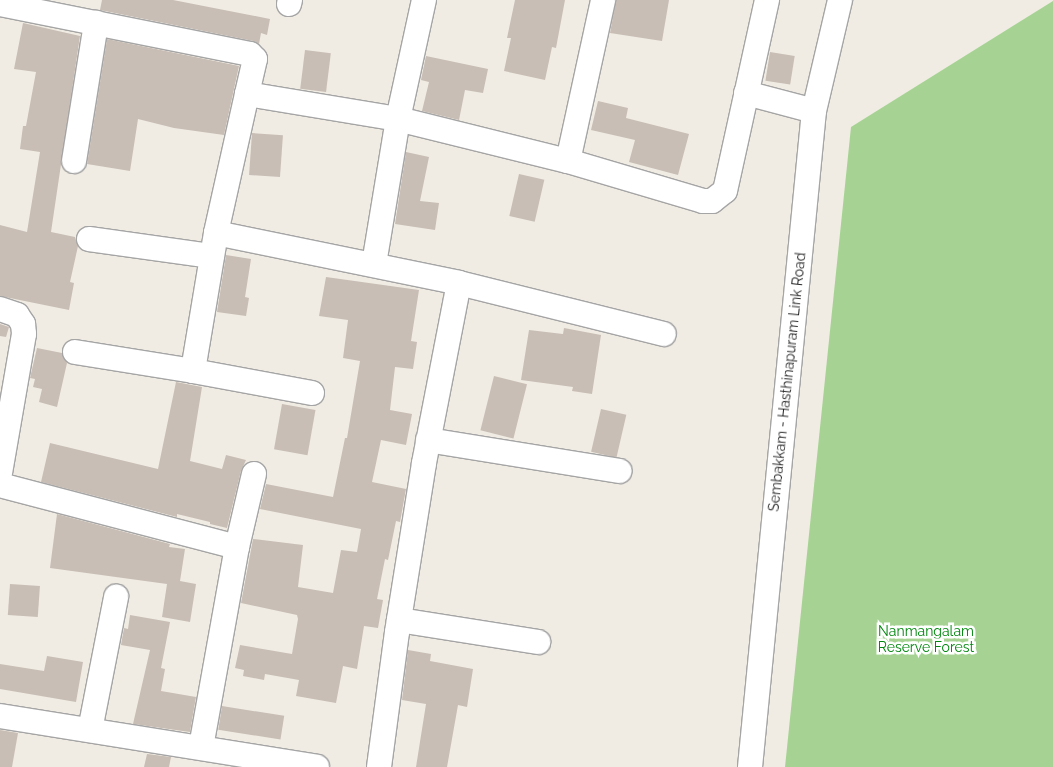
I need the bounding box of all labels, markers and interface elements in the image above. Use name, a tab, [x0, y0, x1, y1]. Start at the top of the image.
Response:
street label: Sembakkam - Hasthinapuram Link Road	[765, 252, 809, 512]
park label: Nanmangalam Reserve Forest	[878, 623, 974, 656]

